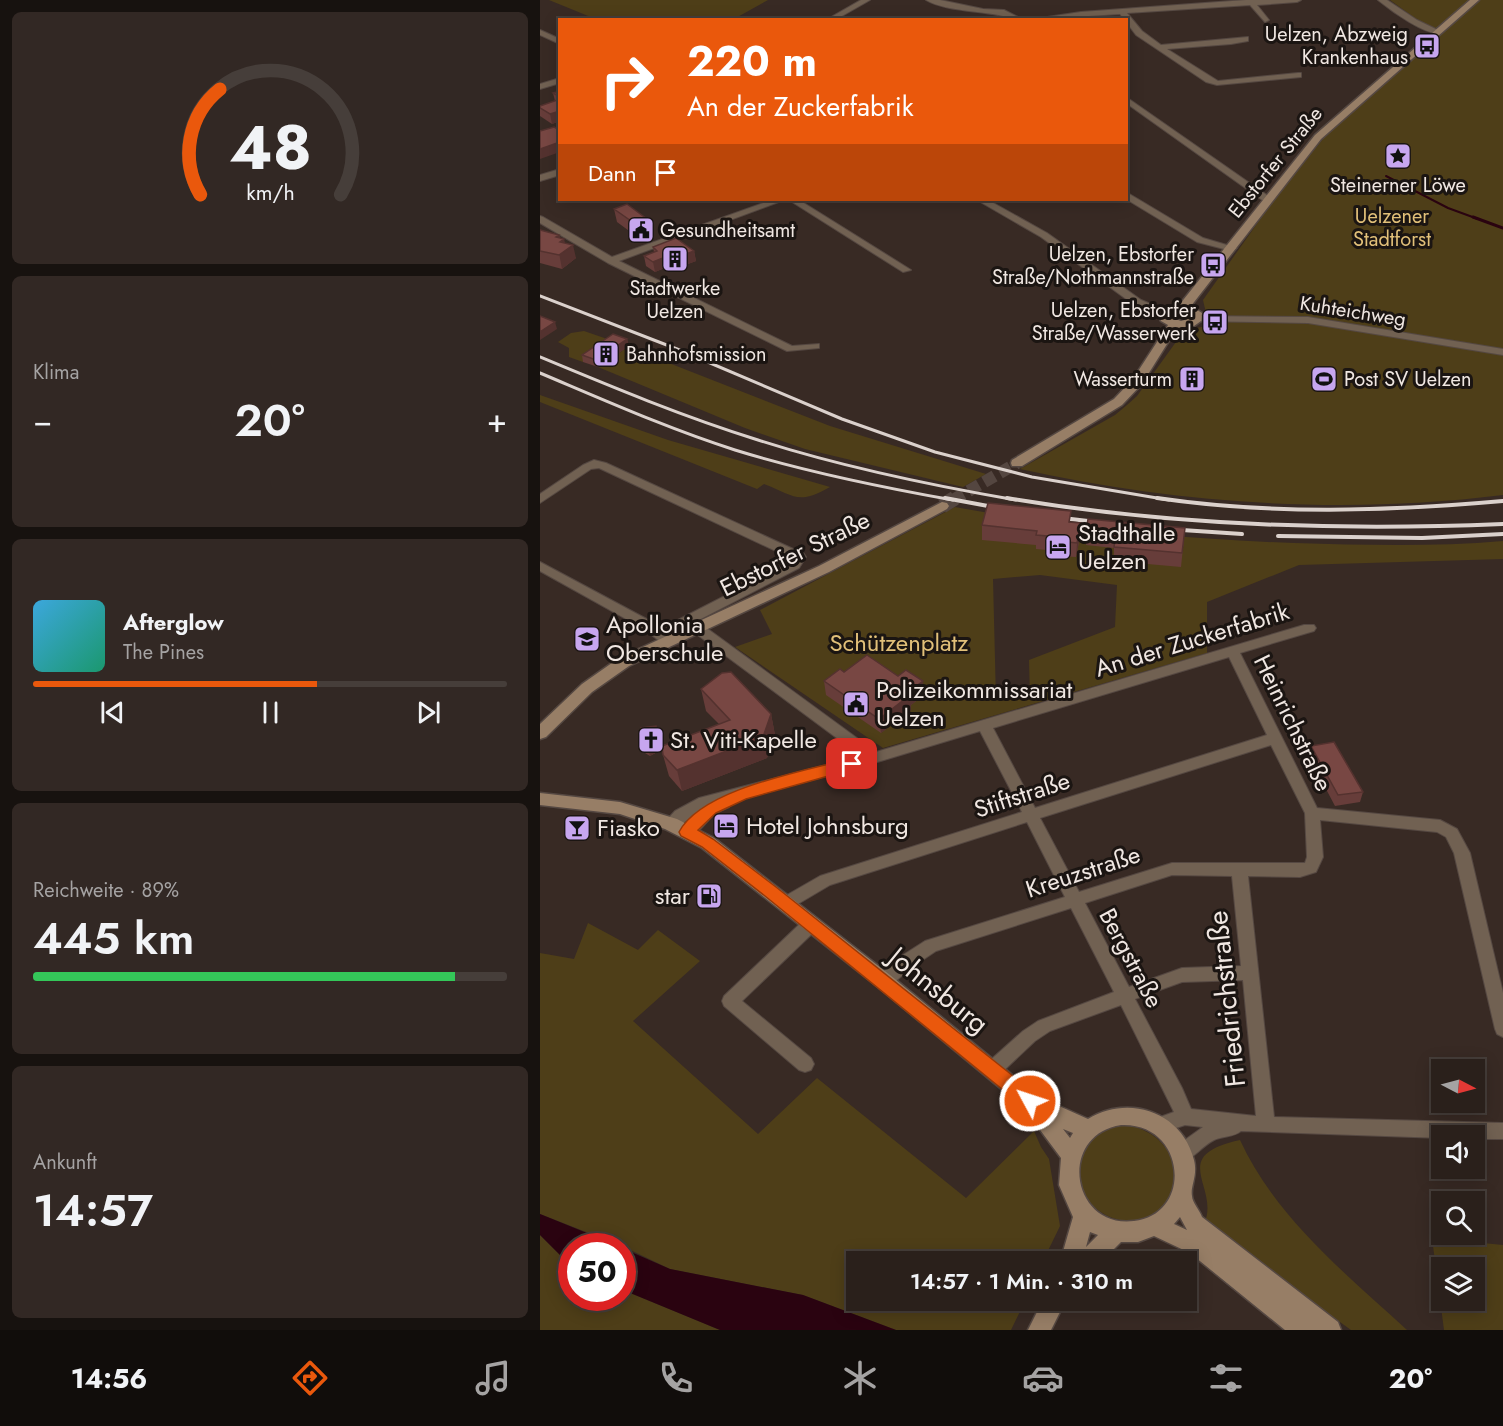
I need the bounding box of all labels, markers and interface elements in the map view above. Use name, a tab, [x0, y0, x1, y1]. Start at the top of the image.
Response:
place label: Uelzen, Abzweig Krankenhaus	[1265, 20, 1408, 72]
text: 220 m	[687, 31, 817, 92]
bus stop icon: Uelzen, Abzweig Krankenhaus	[1412, 31, 1442, 61]
icon: right	[588, 42, 666, 120]
text: An der Zuckerfabrik	[687, 87, 914, 126]
street label: Ebstorfer Straße	[1221, 100, 1329, 224]
text: 48	[229, 102, 311, 192]
place icon: Steinerner Löwe	[1383, 141, 1413, 171]
icon: arrive	[649, 156, 682, 189]
text: Dann	[588, 157, 637, 189]
place label: Steinerner Löwe	[1330, 171, 1466, 200]
text: km/h	[246, 177, 294, 208]
park label: Uelzener Stadtforst	[1353, 202, 1431, 254]
public building icon: Gesundheitsamt	[626, 215, 656, 245]
place label: Gesundheitsamt	[660, 216, 795, 245]
place label: Uelzen, Ebstorfer Straße/Nothmannstraße	[992, 240, 1194, 292]
building icon: Stadtwerke Uelzen	[660, 244, 690, 274]
bus stop icon: Uelzen, Ebstorfer Straße/Nothmannstraße	[1198, 250, 1228, 280]
place label: Stadtwerke Uelzen	[630, 274, 720, 326]
street label: Kuhteichweg	[1298, 289, 1408, 334]
place label: Uelzen, Ebstorfer Straße/Wasserwerk	[1032, 296, 1196, 348]
bus stop icon: Uelzen, Ebstorfer Straße/Wasserwerk	[1200, 307, 1230, 337]
building icon: Bahnhofsmission	[591, 339, 621, 369]
place label: Bahnhofsmission	[626, 340, 767, 369]
text: Klima	[33, 358, 79, 387]
building icon: Wasserturm	[1177, 364, 1207, 394]
sports icon: Post SV Uelzen	[1309, 364, 1339, 394]
place label: Wasserturm	[1074, 365, 1172, 394]
place label: Post SV Uelzen	[1344, 365, 1471, 394]
text: 20°	[234, 388, 305, 453]
text: −	[33, 397, 52, 444]
text: +	[487, 397, 507, 444]
street label: Ebstorfer Straße	[714, 502, 876, 605]
place label: Stadthalle Uelzen	[1078, 515, 1175, 578]
hotel icon: Stadthalle Uelzen	[1043, 532, 1073, 562]
street label: An der Zuckerfabrik	[1090, 593, 1294, 686]
text: Afterglow	[123, 606, 224, 638]
place label: Apollonia Oberschule	[606, 607, 723, 670]
school or university icon: Apollonia Oberschule	[572, 624, 602, 654]
park label: Schützenplatz	[830, 625, 968, 660]
text: The Pines	[123, 638, 204, 667]
street label: Heinrichstraße	[1245, 649, 1342, 797]
place label: Polizeikommissariat Uelzen	[876, 672, 1072, 735]
public building icon: Polizeikommissariat Uelzen	[841, 689, 871, 719]
icon: previous	[96, 696, 129, 729]
icon: pause	[254, 696, 287, 729]
icon: next	[412, 696, 445, 729]
place label: St. Viti-Kapelle	[670, 722, 817, 757]
church icon: St. Viti-Kapelle	[636, 725, 666, 755]
pin	[826, 738, 877, 789]
icon: arrive	[835, 747, 868, 780]
street label: Stiftstraße	[969, 763, 1074, 826]
place label: Hotel Johnsburg	[746, 808, 909, 843]
place label: Fiasko	[597, 810, 660, 845]
hotel icon: Hotel Johnsburg	[711, 811, 741, 841]
bar icon: Fiasko	[562, 813, 592, 843]
street label: Kreuzstraße	[1021, 837, 1145, 906]
text: Reichweite · 89%	[33, 876, 179, 905]
place label: star	[655, 878, 691, 913]
fuel station icon: star	[694, 881, 724, 911]
street label: Bergstraße	[1091, 902, 1172, 1014]
text: 445 km	[33, 906, 194, 971]
street label: Friedrichstraße	[1197, 909, 1256, 1089]
street label: Johnsburg	[877, 935, 998, 1044]
north arrow	[1431, 1059, 1485, 1113]
map controls	[1431, 1059, 1485, 1311]
position arrow	[998, 1069, 1062, 1133]
button: sound	[1431, 1125, 1485, 1179]
text: Ankunft	[33, 1148, 97, 1177]
text: 14:57	[33, 1178, 153, 1243]
button: search	[1431, 1191, 1485, 1245]
speed limit sign: 50	[558, 1233, 636, 1311]
button: layers	[1431, 1257, 1485, 1311]
text: 14:57 · 1 Min. · 310 m	[910, 1265, 1133, 1297]
icon: directions	[289, 1357, 331, 1399]
icon: music	[472, 1357, 514, 1399]
icon: phone	[655, 1357, 697, 1399]
icon: climate	[839, 1357, 881, 1399]
icon: car	[1022, 1357, 1064, 1399]
icon: filters	[1205, 1357, 1247, 1399]
text: 14:56	[71, 1359, 147, 1398]
text: 20°	[1389, 1359, 1432, 1398]

